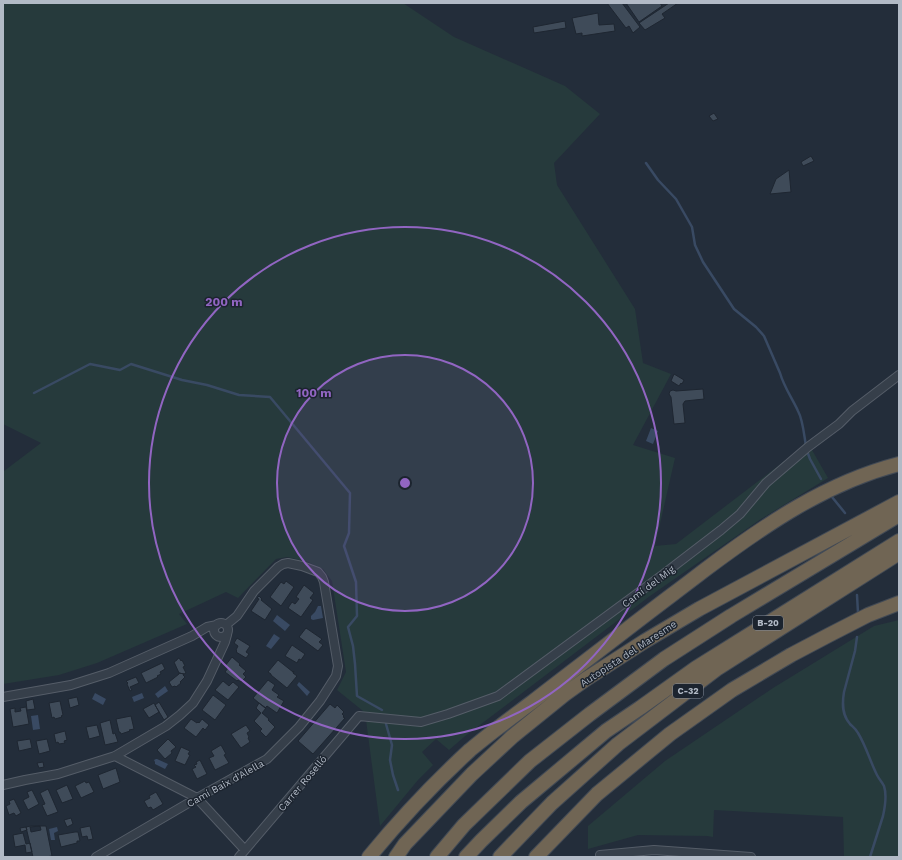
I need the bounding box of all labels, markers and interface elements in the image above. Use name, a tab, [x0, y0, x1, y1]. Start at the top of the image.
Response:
text: 200 m	[205, 295, 243, 309]
text: 100 m	[296, 386, 332, 400]
centre of rings	[398, 476, 412, 490]
street label: Camí del Mig	[620, 563, 677, 610]
road number: B-20	[753, 616, 783, 630]
street label: Autopista del Maresme	[578, 618, 679, 689]
road number: C-32	[673, 684, 703, 698]
street label: Carrer Roselló	[276, 753, 329, 813]
street label: Camí Baix d'Alella	[185, 758, 266, 809]

